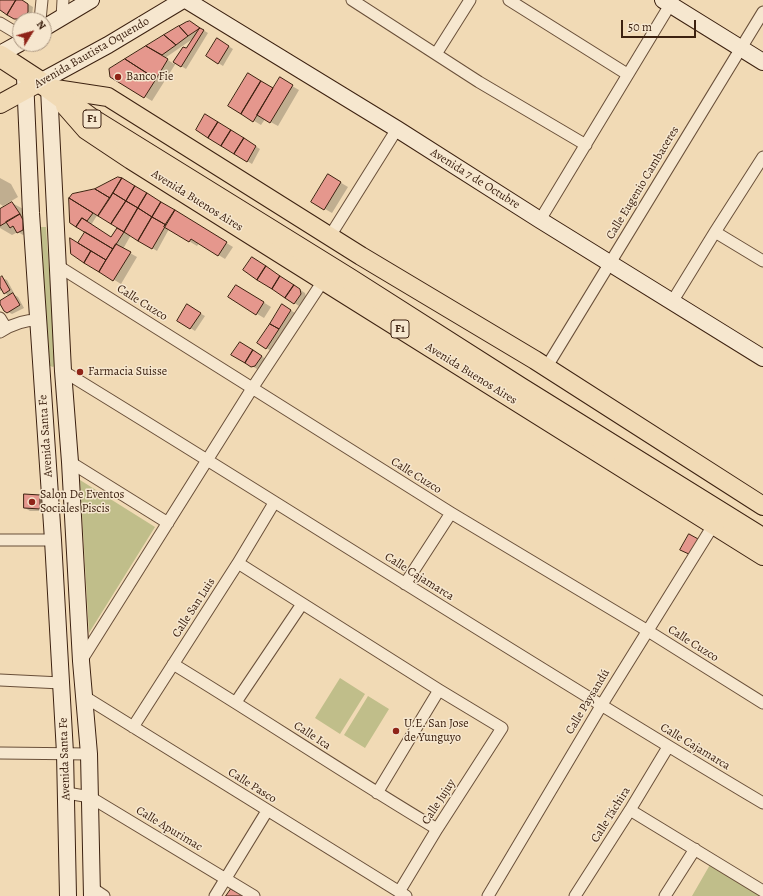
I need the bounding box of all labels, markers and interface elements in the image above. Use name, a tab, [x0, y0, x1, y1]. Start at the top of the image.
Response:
north arrow	[12, 12, 52, 52]
scale bar	[623, 12, 698, 38]
street label: Avenida Bautista Oquendo	[32, 14, 152, 92]
text: N	[33, 17, 50, 33]
text: 50 m	[628, 19, 652, 35]
place label: Banco Fie	[126, 70, 173, 84]
marker: Banco Fie	[113, 72, 123, 82]
road number: F1	[83, 110, 101, 128]
street label: Calle Eugenio Cambaceres	[603, 124, 683, 242]
street label: Avenida 7 de Octubre	[427, 146, 523, 212]
street label: Avenida Buenos Aires	[149, 167, 245, 235]
street label: Calle Cuzco	[114, 282, 170, 324]
road number: F1	[391, 320, 409, 338]
street label: Avenida Buenos Aires	[423, 340, 519, 408]
place label: Farmacia Suisse	[88, 365, 167, 379]
marker: Farmacia Suisse	[75, 367, 85, 377]
street label: Avenida Santa Fe	[36, 394, 56, 478]
street label: Calle Cuzco	[388, 455, 444, 497]
place label: Salon De Eventos Sociales Piscis	[40, 488, 124, 516]
marker: Salon De Eventos Sociales Piscis	[27, 497, 37, 507]
street label: Calle Cajamarca	[382, 550, 456, 604]
street label: Calle San Luis	[169, 575, 219, 641]
street label: Calle Cuzco	[665, 623, 721, 665]
street label: Calle Paysandú	[563, 667, 613, 737]
street label: Avenida Santa Fe	[56, 717, 74, 801]
place label: U.E. San Jose de Yunguyo	[404, 717, 469, 745]
street label: Calle Ica	[291, 719, 333, 753]
street label: Calle Cajamarca	[657, 720, 733, 774]
marker: U.E. San Jose de Yunguyo	[391, 726, 401, 736]
street label: Calle Pasco	[225, 765, 279, 807]
street label: Calle Jujuy	[419, 776, 459, 828]
street label: Calle Táchira	[588, 784, 634, 846]
street label: Calle Apurimac	[133, 804, 205, 854]

